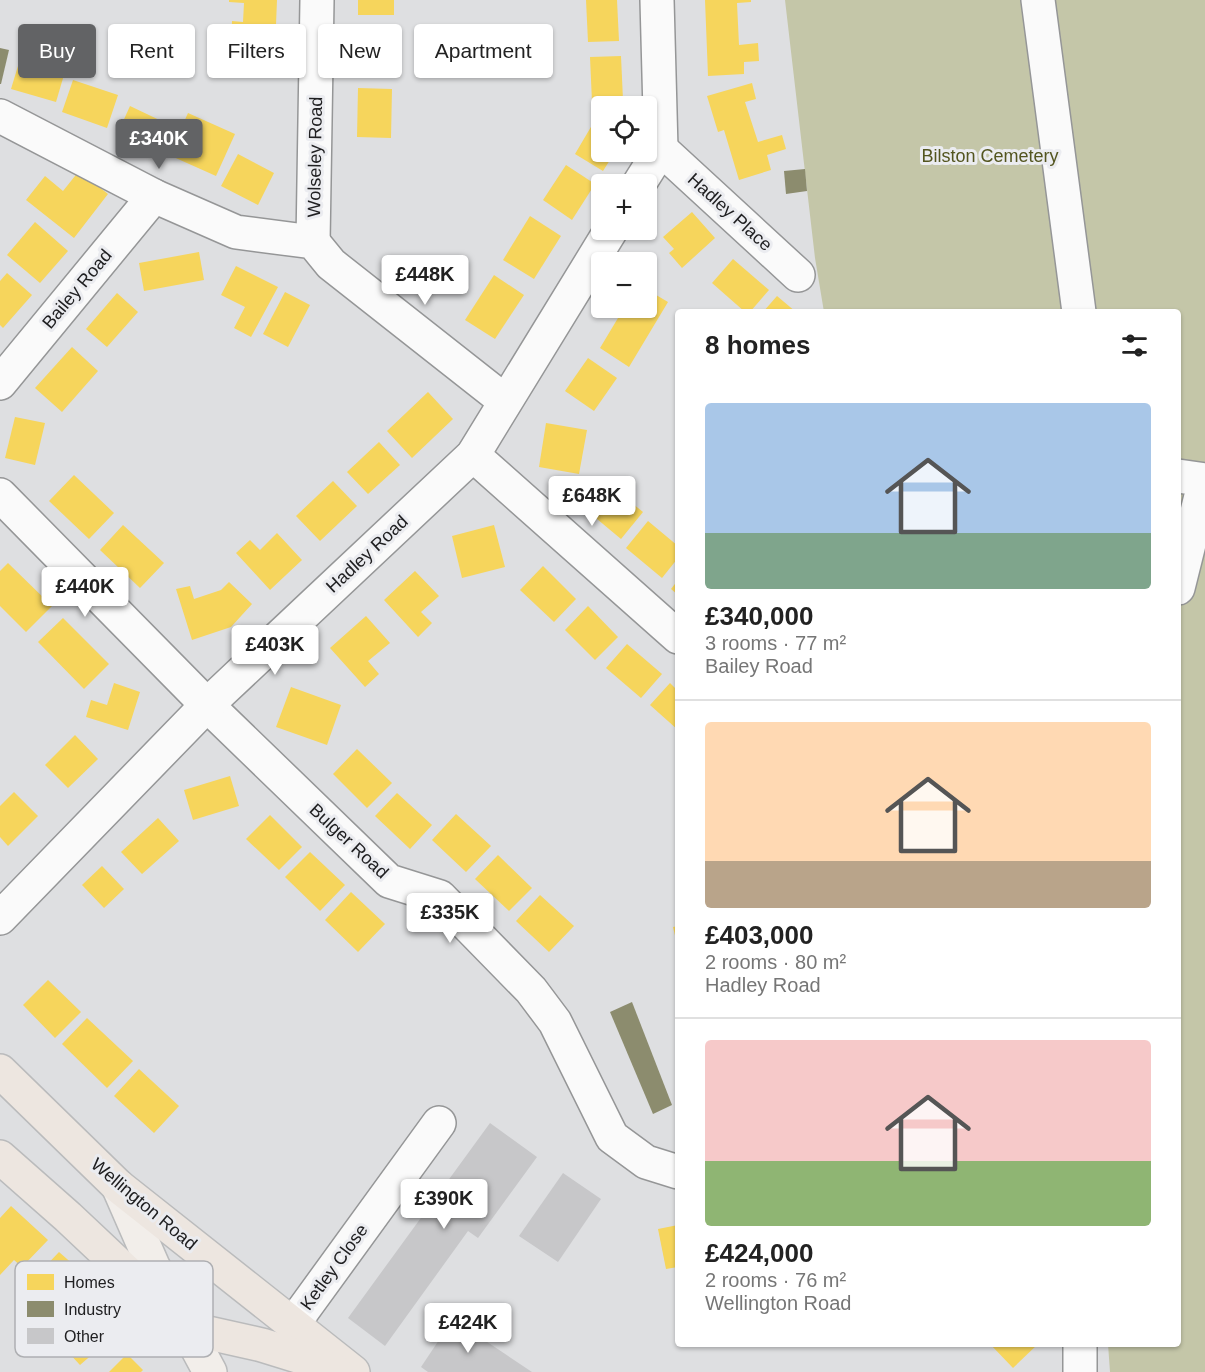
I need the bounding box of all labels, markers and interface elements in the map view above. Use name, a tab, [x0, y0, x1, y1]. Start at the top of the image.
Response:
chip: Buy	[18, 24, 96, 78]
chip: Rent	[108, 24, 195, 78]
chip: Filters	[207, 24, 306, 78]
chip: New	[318, 24, 402, 78]
chip: Apartment	[414, 24, 553, 78]
street label: Wolseley Road	[304, 96, 326, 218]
map controls	[591, 96, 657, 318]
button: locate	[591, 96, 657, 162]
pin: £340K	[117, 119, 201, 170]
text: £340K	[130, 127, 188, 149]
park label: Bilston Cemetery	[921, 146, 1059, 166]
street label: Hadley Place	[684, 169, 776, 255]
button: +	[591, 174, 657, 240]
street label: Bailey Road	[38, 245, 116, 333]
button: −	[591, 252, 657, 318]
pin: £448K	[383, 255, 467, 306]
text: £448K	[396, 263, 454, 285]
icon: filters	[1118, 329, 1151, 362]
text: 8 homes	[705, 330, 811, 360]
icon: home	[874, 442, 982, 550]
pin: £648K	[550, 476, 634, 527]
text: £648K	[563, 484, 621, 506]
street label: Hadley Road	[322, 511, 412, 597]
pin: £440K	[43, 567, 127, 618]
text: £440K	[56, 575, 114, 597]
text: £340,000	[705, 601, 813, 631]
pin: £403K	[233, 625, 317, 676]
text: 3 rooms · 77 m²	[705, 632, 846, 654]
text: £403K	[246, 633, 304, 655]
text: Bailey Road	[705, 655, 813, 677]
icon: home	[874, 761, 982, 869]
street label: Bulger Road	[306, 800, 392, 882]
pin: £335K	[408, 893, 492, 944]
text: £335K	[421, 901, 479, 923]
text: £403,000	[705, 920, 813, 950]
text: 2 rooms · 80 m²	[705, 951, 846, 973]
text: Hadley Road	[705, 974, 821, 996]
icon: home	[874, 1079, 982, 1187]
street label: Wellington Road	[87, 1154, 201, 1254]
pin: £390K	[402, 1179, 486, 1230]
text: £390K	[415, 1187, 473, 1209]
street label: Ketley Close	[296, 1220, 372, 1314]
text: £424,000	[705, 1238, 813, 1268]
legend	[15, 1261, 213, 1357]
text: 2 rooms · 76 m²	[705, 1269, 846, 1291]
text: Homes	[64, 1274, 115, 1291]
text: Wellington Road	[705, 1292, 851, 1314]
text: Industry	[64, 1301, 121, 1318]
pin: £424K	[426, 1303, 510, 1354]
text: £424K	[439, 1311, 497, 1333]
text: Other	[64, 1328, 105, 1345]

